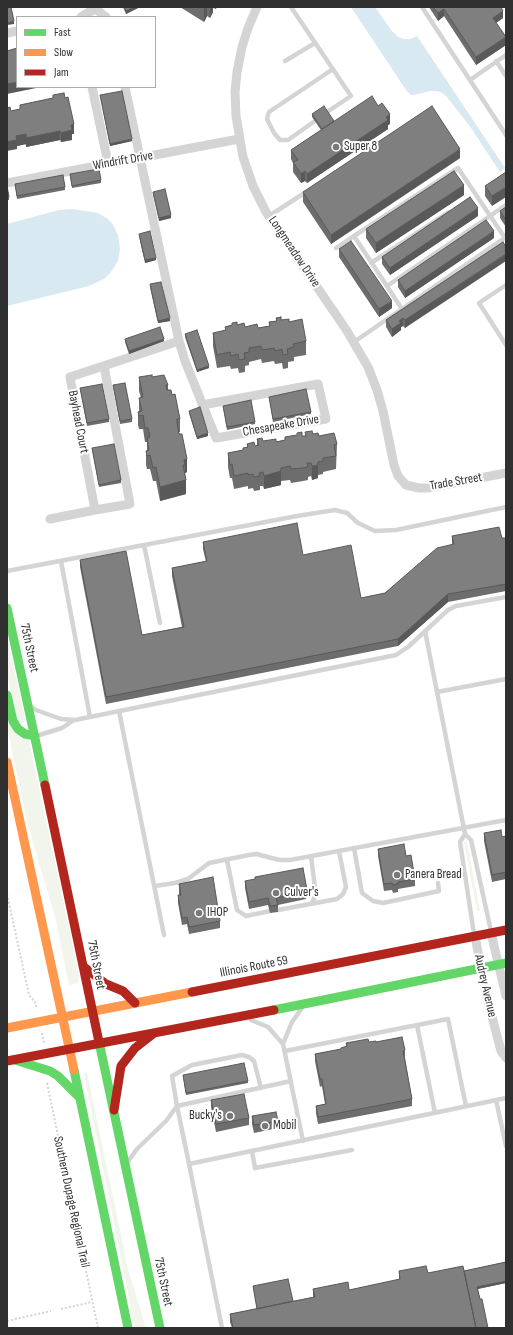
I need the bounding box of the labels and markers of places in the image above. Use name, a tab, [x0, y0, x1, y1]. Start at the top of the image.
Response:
place label: Super 8	[344, 139, 377, 155]
marker: Super 8	[331, 142, 341, 152]
place label: Panera Bread	[405, 867, 462, 883]
marker: Panera Bread	[392, 870, 402, 880]
place label: Culver's	[284, 885, 319, 901]
marker: Culver's	[271, 888, 281, 898]
place label: IHOP	[207, 905, 228, 921]
marker: IHOP	[194, 908, 204, 918]
place label: Bucky's	[189, 1108, 222, 1124]
marker: Bucky's	[225, 1111, 235, 1121]
place label: Mobil	[273, 1118, 296, 1134]
marker: Mobil	[260, 1121, 270, 1131]

